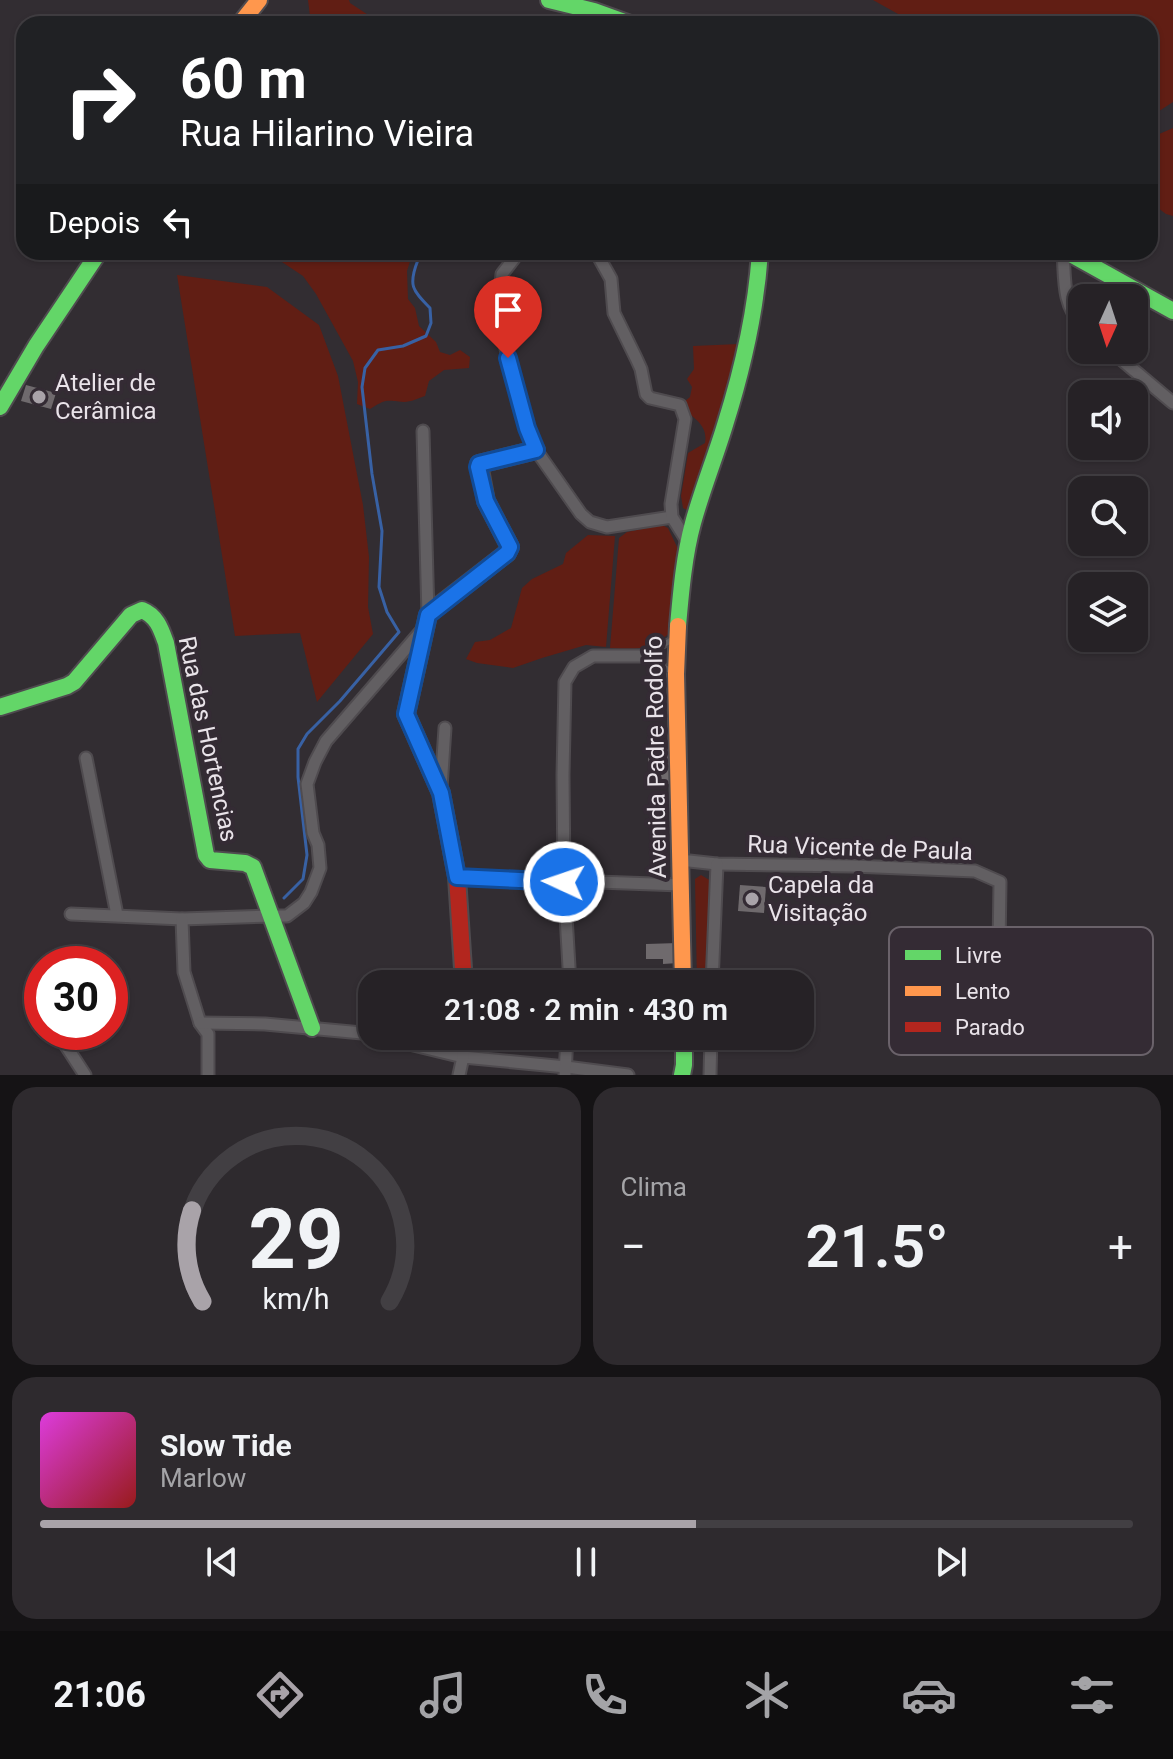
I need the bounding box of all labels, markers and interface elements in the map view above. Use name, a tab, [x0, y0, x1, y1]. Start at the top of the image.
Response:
text: 60 m	[180, 46, 307, 112]
icon: right	[48, 48, 152, 152]
text: Rua Hilarino Vieira	[180, 113, 474, 155]
icon: left	[156, 200, 200, 244]
text: Depois	[48, 205, 140, 240]
pin	[474, 276, 542, 358]
north arrow	[1068, 284, 1148, 364]
map controls	[1068, 284, 1148, 652]
icon: arrive	[486, 288, 530, 332]
place label: Atelier de Cerâmica	[55, 369, 157, 425]
button: sound	[1068, 380, 1148, 460]
marker: Atelier de Cerâmica	[30, 388, 48, 406]
button: search	[1068, 476, 1148, 556]
button: layers	[1068, 572, 1148, 652]
street label: Rua das Hortencias	[173, 634, 243, 844]
street label: Avenida Padre Rodolfo	[640, 635, 672, 879]
street label: Rua Vicente de Paula	[747, 830, 973, 866]
position arrow	[522, 840, 606, 924]
place label: Capela da Visitação	[768, 871, 874, 927]
marker: Capela da Visitação	[743, 890, 761, 908]
legend	[889, 927, 1153, 1055]
text: Livre	[955, 943, 1002, 968]
speed limit sign: 30	[24, 946, 128, 1050]
text: Lento	[955, 979, 1010, 1004]
text: 21:08 · 2 min · 430 m	[444, 992, 728, 1027]
text: Parado	[955, 1015, 1025, 1040]
text: Clima	[621, 1172, 687, 1202]
text: 29	[249, 1191, 344, 1288]
text: 21.5°	[805, 1211, 948, 1282]
text: −	[621, 1221, 646, 1273]
text: +	[1108, 1221, 1133, 1273]
text: km/h	[263, 1282, 330, 1316]
text: Slow Tide	[160, 1428, 292, 1463]
text: Marlow	[160, 1463, 246, 1493]
icon: previous	[200, 1540, 244, 1584]
icon: pause	[564, 1540, 608, 1584]
icon: next	[929, 1540, 973, 1584]
icon: directions	[252, 1667, 308, 1723]
icon: music	[415, 1667, 471, 1723]
icon: phone	[577, 1667, 633, 1723]
icon: climate	[739, 1667, 795, 1723]
icon: car	[901, 1667, 957, 1723]
icon: filters	[1064, 1667, 1120, 1723]
text: 21:06	[53, 1674, 146, 1716]

